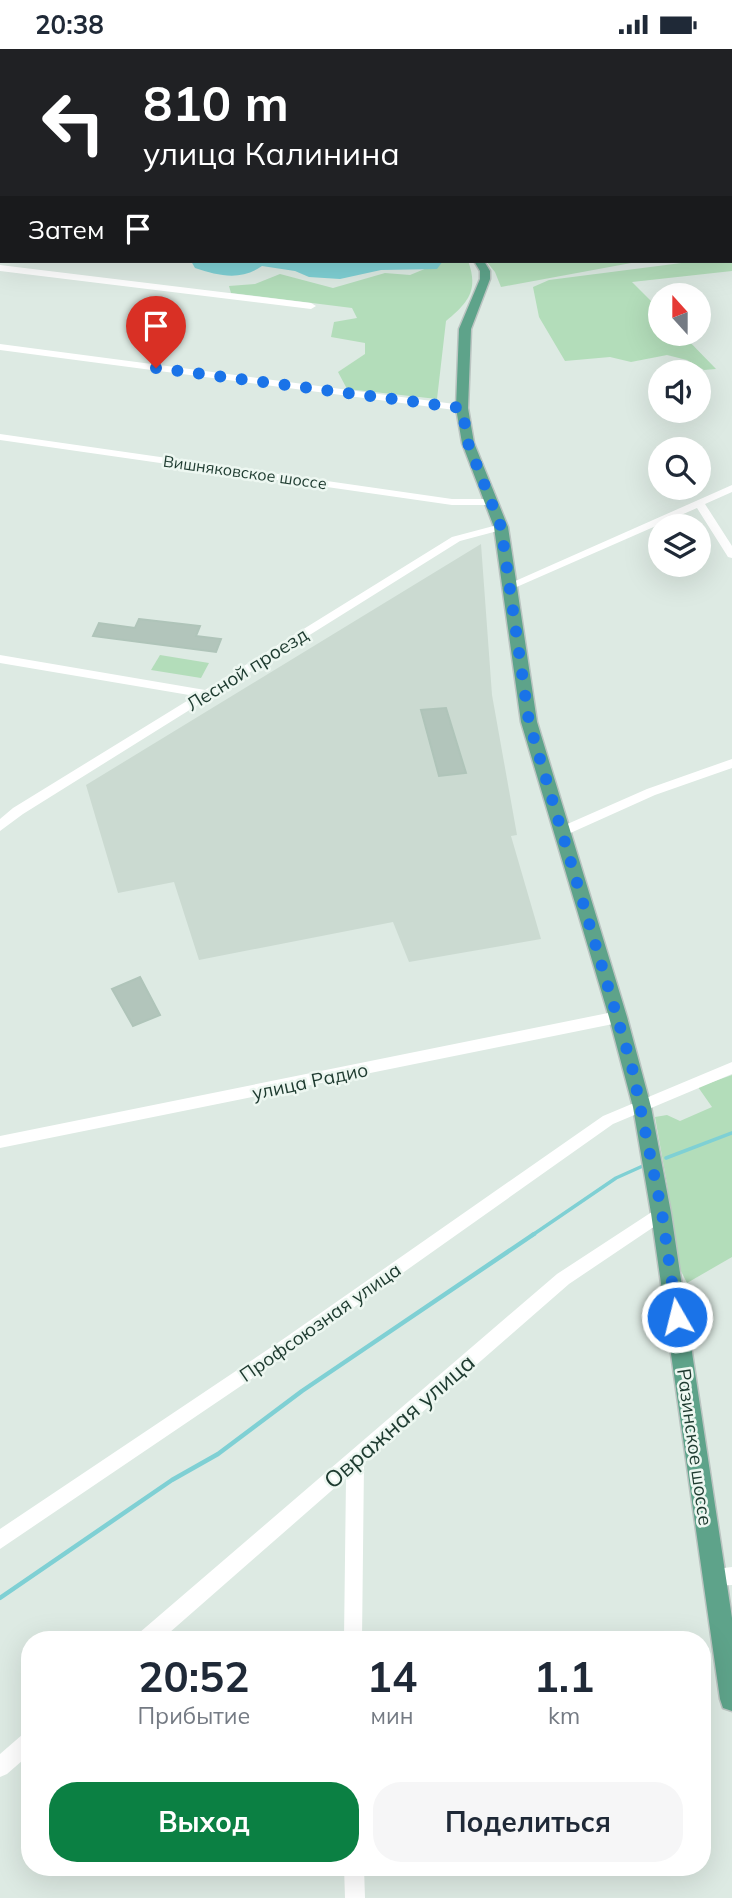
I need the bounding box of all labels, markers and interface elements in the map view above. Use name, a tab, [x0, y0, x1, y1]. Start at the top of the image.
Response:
text: 20:38	[35, 8, 104, 41]
text: 810 m	[143, 72, 289, 133]
icon: left	[28, 77, 119, 168]
text: улица Калинина	[143, 133, 400, 173]
icon: arrive	[119, 210, 157, 248]
text: Затем	[28, 213, 105, 246]
north arrow	[648, 283, 710, 347]
map controls	[648, 283, 711, 577]
pin	[126, 296, 186, 368]
icon: arrive	[137, 307, 175, 345]
button: sound	[648, 360, 711, 423]
button: search	[648, 437, 711, 500]
street label: Вишняковское шоссе	[162, 451, 328, 493]
button: layers	[648, 514, 711, 577]
street label: Лесной проезд	[182, 622, 313, 716]
street label: улица Радио	[250, 1057, 370, 1105]
street label: Профсоюзная улица	[235, 1257, 405, 1387]
position arrow	[640, 1280, 714, 1354]
street label: Овражная улица	[318, 1348, 480, 1494]
street label: Разинское шоссе	[672, 1367, 718, 1527]
text: 20:52	[138, 1650, 249, 1703]
text: 14	[367, 1650, 417, 1703]
text: 1.1	[534, 1650, 594, 1703]
text: Прибытие	[138, 1701, 250, 1730]
text: мин	[370, 1701, 413, 1730]
text: km	[548, 1701, 580, 1730]
button: Выход	[49, 1782, 359, 1862]
button: Поделиться	[373, 1782, 683, 1862]

